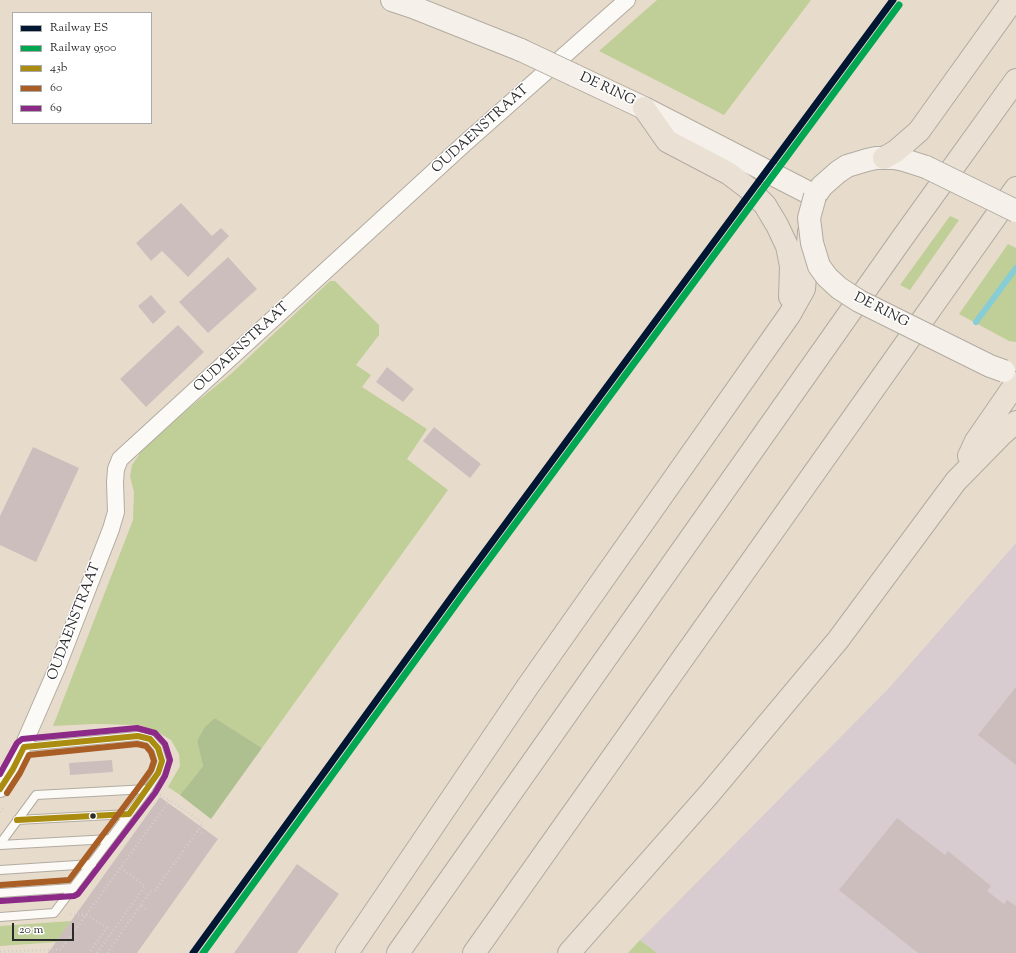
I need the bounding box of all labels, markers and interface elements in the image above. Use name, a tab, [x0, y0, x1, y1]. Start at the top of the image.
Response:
legend	[12, 12, 152, 124]
text: Railway ES	[50, 19, 108, 37]
text: Railway 9500	[50, 39, 116, 57]
text: 43b	[50, 59, 67, 77]
street label: DE RING	[576, 70, 638, 110]
text: 60	[50, 79, 62, 97]
street label: OUDAENSTRAAT	[429, 82, 533, 178]
text: 69	[50, 99, 62, 117]
street label: DE RING	[851, 290, 911, 332]
street label: OUDAENSTRAAT	[191, 299, 293, 397]
street label: OUDAENSTRAAT	[45, 561, 105, 683]
unlabelled marker	[88, 811, 98, 821]
scale bar	[14, 915, 76, 941]
text: 20 m	[19, 921, 43, 939]

